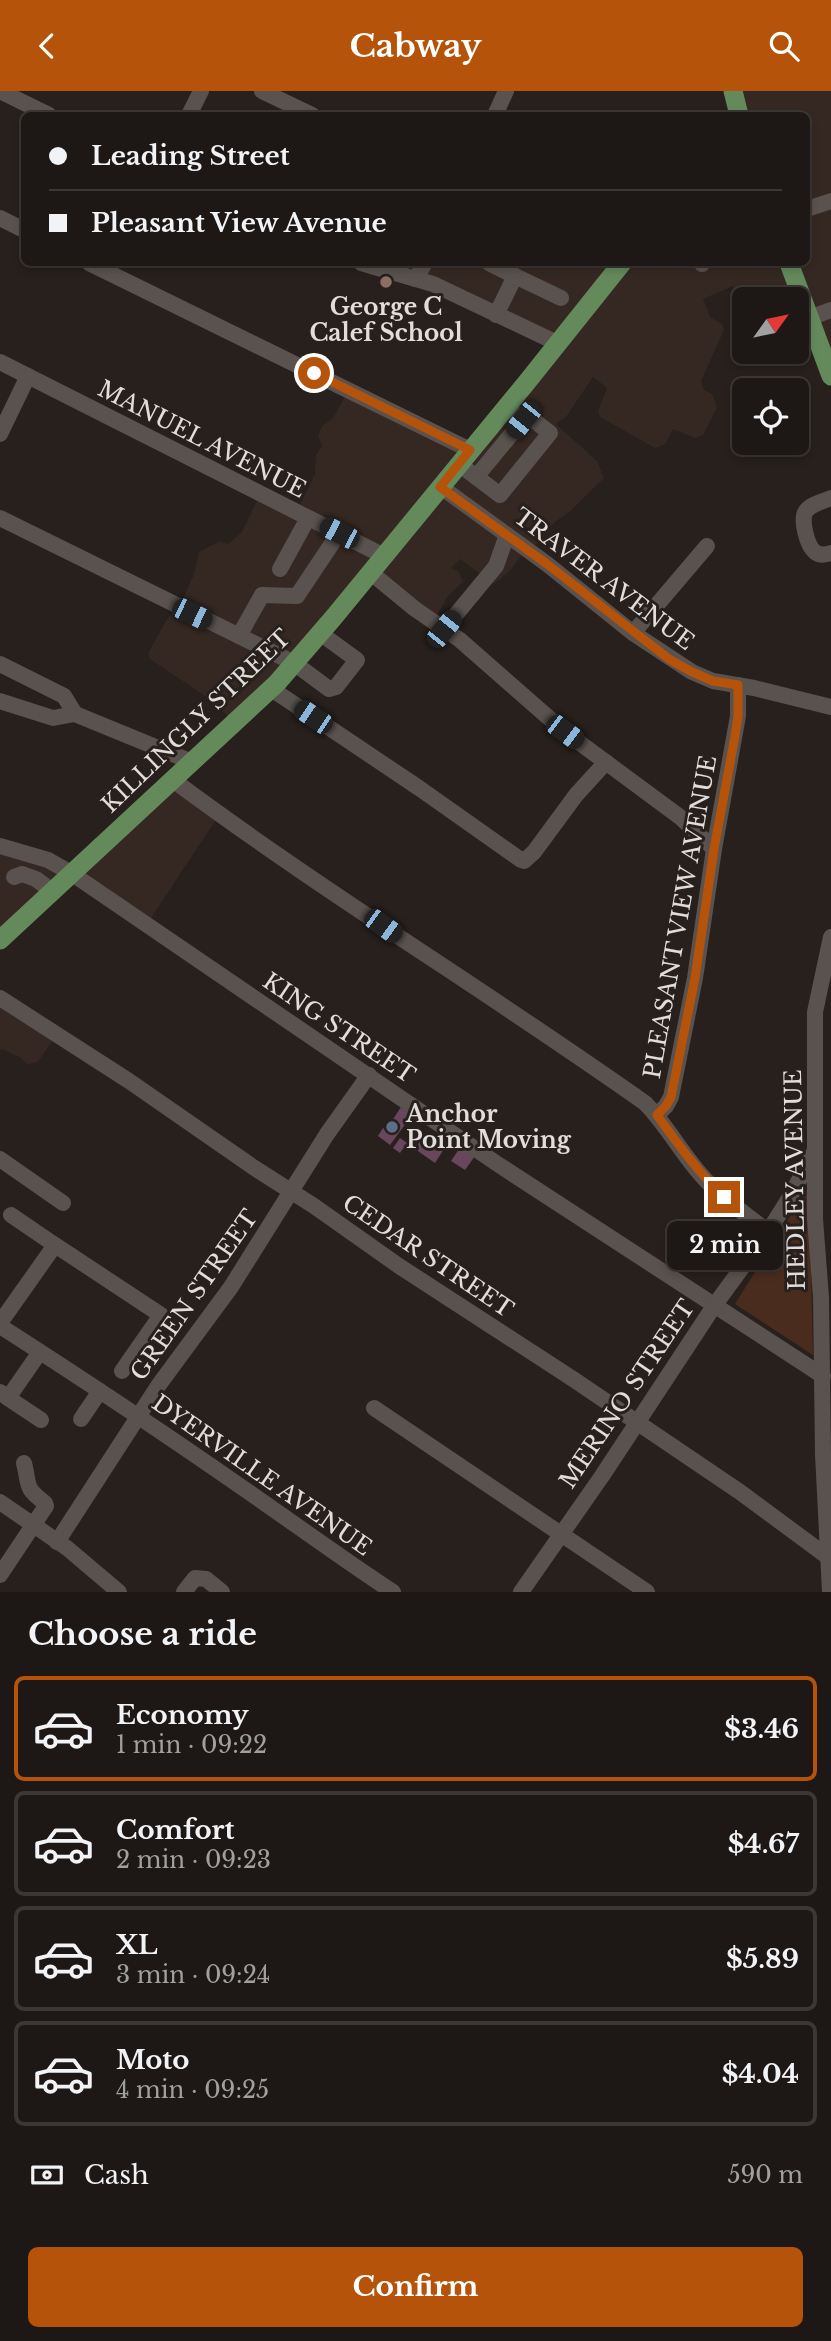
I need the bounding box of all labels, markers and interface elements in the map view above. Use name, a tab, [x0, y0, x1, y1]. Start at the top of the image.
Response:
text: Cabway	[349, 26, 482, 66]
icon: back	[28, 27, 66, 65]
icon: search	[765, 27, 803, 65]
text: Leading Street	[91, 140, 290, 172]
text: Pleasant View Avenue	[91, 207, 387, 239]
marker: George C Calef School	[378, 274, 394, 290]
north arrow	[732, 287, 808, 364]
map controls	[732, 287, 809, 455]
place label: George C Calef School	[309, 293, 463, 347]
route start	[298, 357, 330, 389]
street label: MANUEL AVENUE	[93, 374, 311, 504]
button: locate	[732, 378, 809, 455]
car	[502, 397, 545, 443]
street label: TRAVER AVENUE	[508, 502, 700, 656]
car	[316, 514, 363, 552]
car	[169, 595, 216, 633]
car	[423, 606, 466, 652]
street label: KILLINGLY STREET	[96, 623, 297, 818]
car	[290, 697, 337, 737]
car	[542, 711, 589, 753]
street label: PLEASANT VIEW AVENUE	[638, 753, 722, 1081]
car	[360, 905, 407, 947]
street label: KING STREET	[258, 967, 421, 1089]
street label: HEDLEY AVENUE	[779, 1069, 811, 1291]
place label: Anchor Point Moving	[405, 1100, 572, 1154]
marker: Anchor Point Moving	[384, 1119, 400, 1135]
route end	[708, 1181, 740, 1213]
street label: CEDAR STREET	[337, 1189, 519, 1324]
street label: GREEN STREET	[125, 1204, 264, 1386]
callout: 2 min	[666, 1221, 782, 1271]
text: 2 min	[689, 1231, 761, 1259]
street label: MERINO STREET	[553, 1294, 701, 1494]
street label: DYERVILLE AVENUE	[147, 1389, 377, 1561]
text: Choose a ride	[28, 1614, 257, 1654]
icon: car	[32, 1697, 95, 1760]
text: Economy	[116, 1699, 249, 1731]
text: $3.46	[724, 1713, 799, 1745]
text: 1 min · 09:22	[116, 1731, 267, 1759]
icon: car	[32, 1812, 95, 1875]
text: Comfort	[116, 1814, 234, 1846]
text: $4.67	[728, 1828, 799, 1860]
text: 2 min · 09:23	[116, 1846, 271, 1874]
icon: car	[32, 1927, 95, 1990]
text: XL	[116, 1929, 158, 1961]
text: $5.89	[726, 1943, 799, 1975]
text: 3 min · 09:24	[116, 1961, 270, 1989]
icon: car	[32, 2042, 95, 2105]
text: Moto	[116, 2044, 189, 2076]
text: $4.04	[722, 2058, 799, 2090]
text: 4 min · 09:25	[116, 2076, 269, 2104]
icon: cash	[28, 2156, 66, 2194]
text: Cash	[84, 2159, 149, 2191]
text: 590 m	[727, 2161, 803, 2189]
button: Confirm	[28, 2247, 803, 2327]

